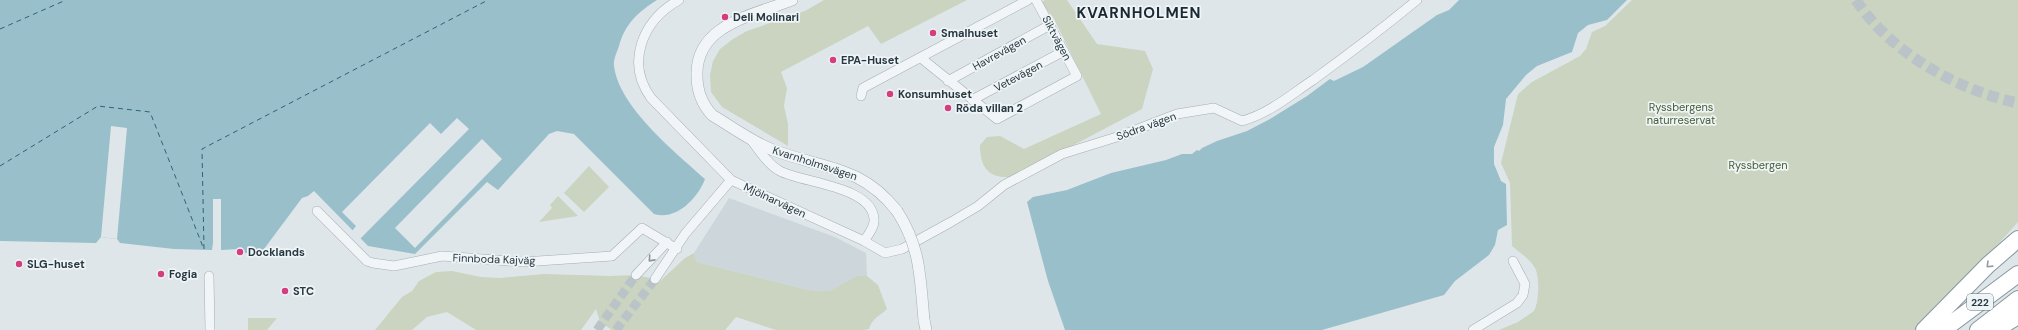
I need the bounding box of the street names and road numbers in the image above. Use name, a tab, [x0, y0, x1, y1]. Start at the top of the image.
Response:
street label: Siktvägen	[1039, 13, 1075, 63]
street label: Havrevägen	[970, 33, 1028, 73]
street label: Vetevägen	[991, 57, 1045, 95]
street label: Södra vägen	[1114, 109, 1178, 143]
street label: Kvarnholmsvägen	[771, 143, 859, 183]
street label: Mjölnarvägen	[742, 179, 808, 221]
street label: Finnboda Kajväg	[452, 251, 536, 267]
road number: 222	[1967, 294, 1993, 310]

